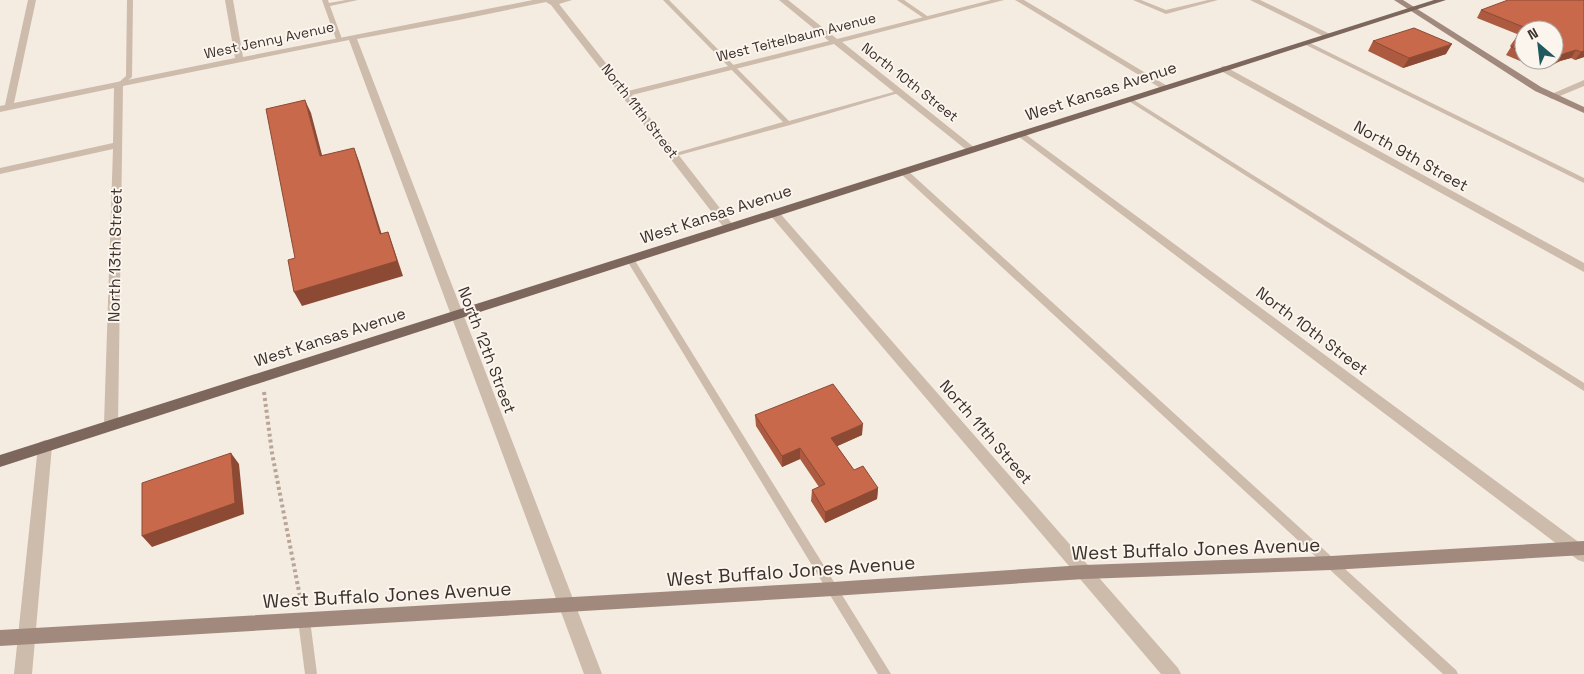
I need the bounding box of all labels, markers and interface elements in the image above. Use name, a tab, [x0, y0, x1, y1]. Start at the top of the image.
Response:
street label: West Teitelbaum Avenue	[714, 8, 878, 66]
street label: West Jenny Avenue	[202, 17, 336, 63]
north arrow	[1514, 20, 1564, 70]
text: N	[1525, 23, 1541, 44]
street label: North 10th Street	[858, 39, 962, 125]
street label: West Kansas Avenue	[1023, 57, 1179, 125]
street label: North 11th Street	[598, 60, 682, 162]
street label: North 9th Street	[1350, 116, 1472, 196]
street label: West Kansas Avenue	[638, 180, 794, 248]
street label: North 13th Street	[103, 188, 127, 322]
street label: North 10th Street	[1252, 282, 1372, 380]
street label: North 12th Street	[453, 284, 521, 416]
street label: West Kansas Avenue	[252, 303, 408, 371]
street label: North 11th Street	[935, 376, 1037, 488]
street label: West Buffalo Jones Avenue	[1071, 532, 1321, 566]
street label: West Buffalo Jones Avenue	[666, 550, 916, 592]
street label: West Buffalo Jones Avenue	[262, 576, 512, 614]

